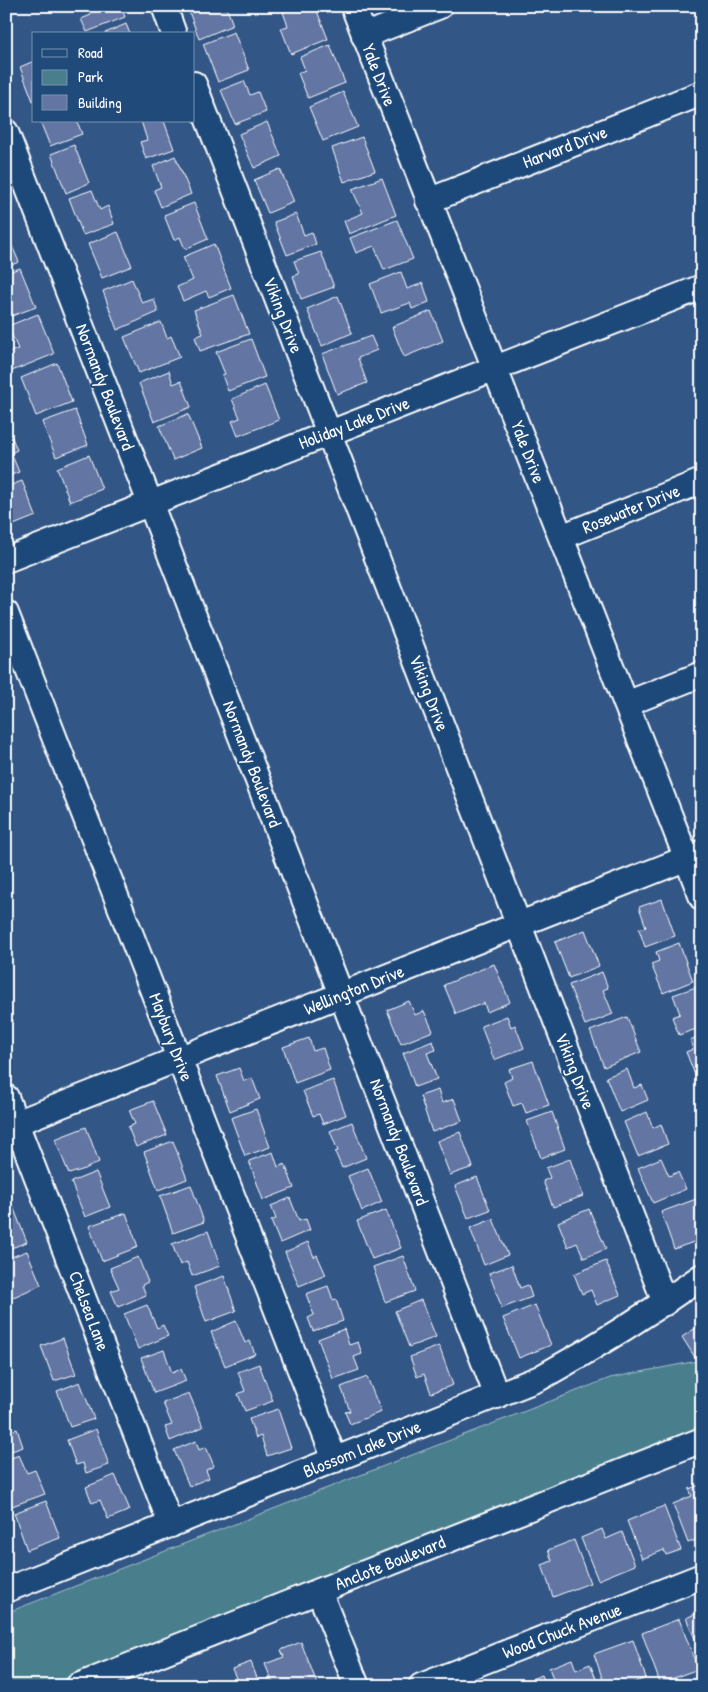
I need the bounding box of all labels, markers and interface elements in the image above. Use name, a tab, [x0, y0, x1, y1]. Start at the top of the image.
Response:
legend	[32, 32, 195, 122]
street label: Yale Drive	[356, 40, 403, 110]
text: Road	[78, 42, 103, 63]
text: Park	[78, 66, 103, 87]
text: Building	[78, 92, 122, 113]
street label: Harvard Drive	[519, 119, 611, 174]
street label: Viking Drive	[257, 273, 309, 357]
street label: Normandy Boulevard	[70, 320, 141, 454]
street label: Holiday Lake Drive	[295, 390, 413, 455]
street label: Yale Drive	[505, 417, 552, 487]
street label: Rosewater Drive	[578, 478, 683, 539]
street label: Viking Drive	[403, 651, 455, 735]
street label: Normandy Boulevard	[217, 697, 288, 831]
street label: Wellington Drive	[300, 958, 408, 1021]
street label: Maybury Drive	[143, 989, 200, 1085]
street label: Viking Drive	[549, 1029, 601, 1113]
street label: Normandy Boulevard	[364, 1075, 435, 1209]
street label: Chelsea Lane	[63, 1267, 116, 1354]
street label: Blossom Lake Drive	[299, 1414, 424, 1484]
street label: Anclote Boulevard	[331, 1529, 449, 1596]
street label: Wood Chuck Avenue	[499, 1596, 625, 1665]

